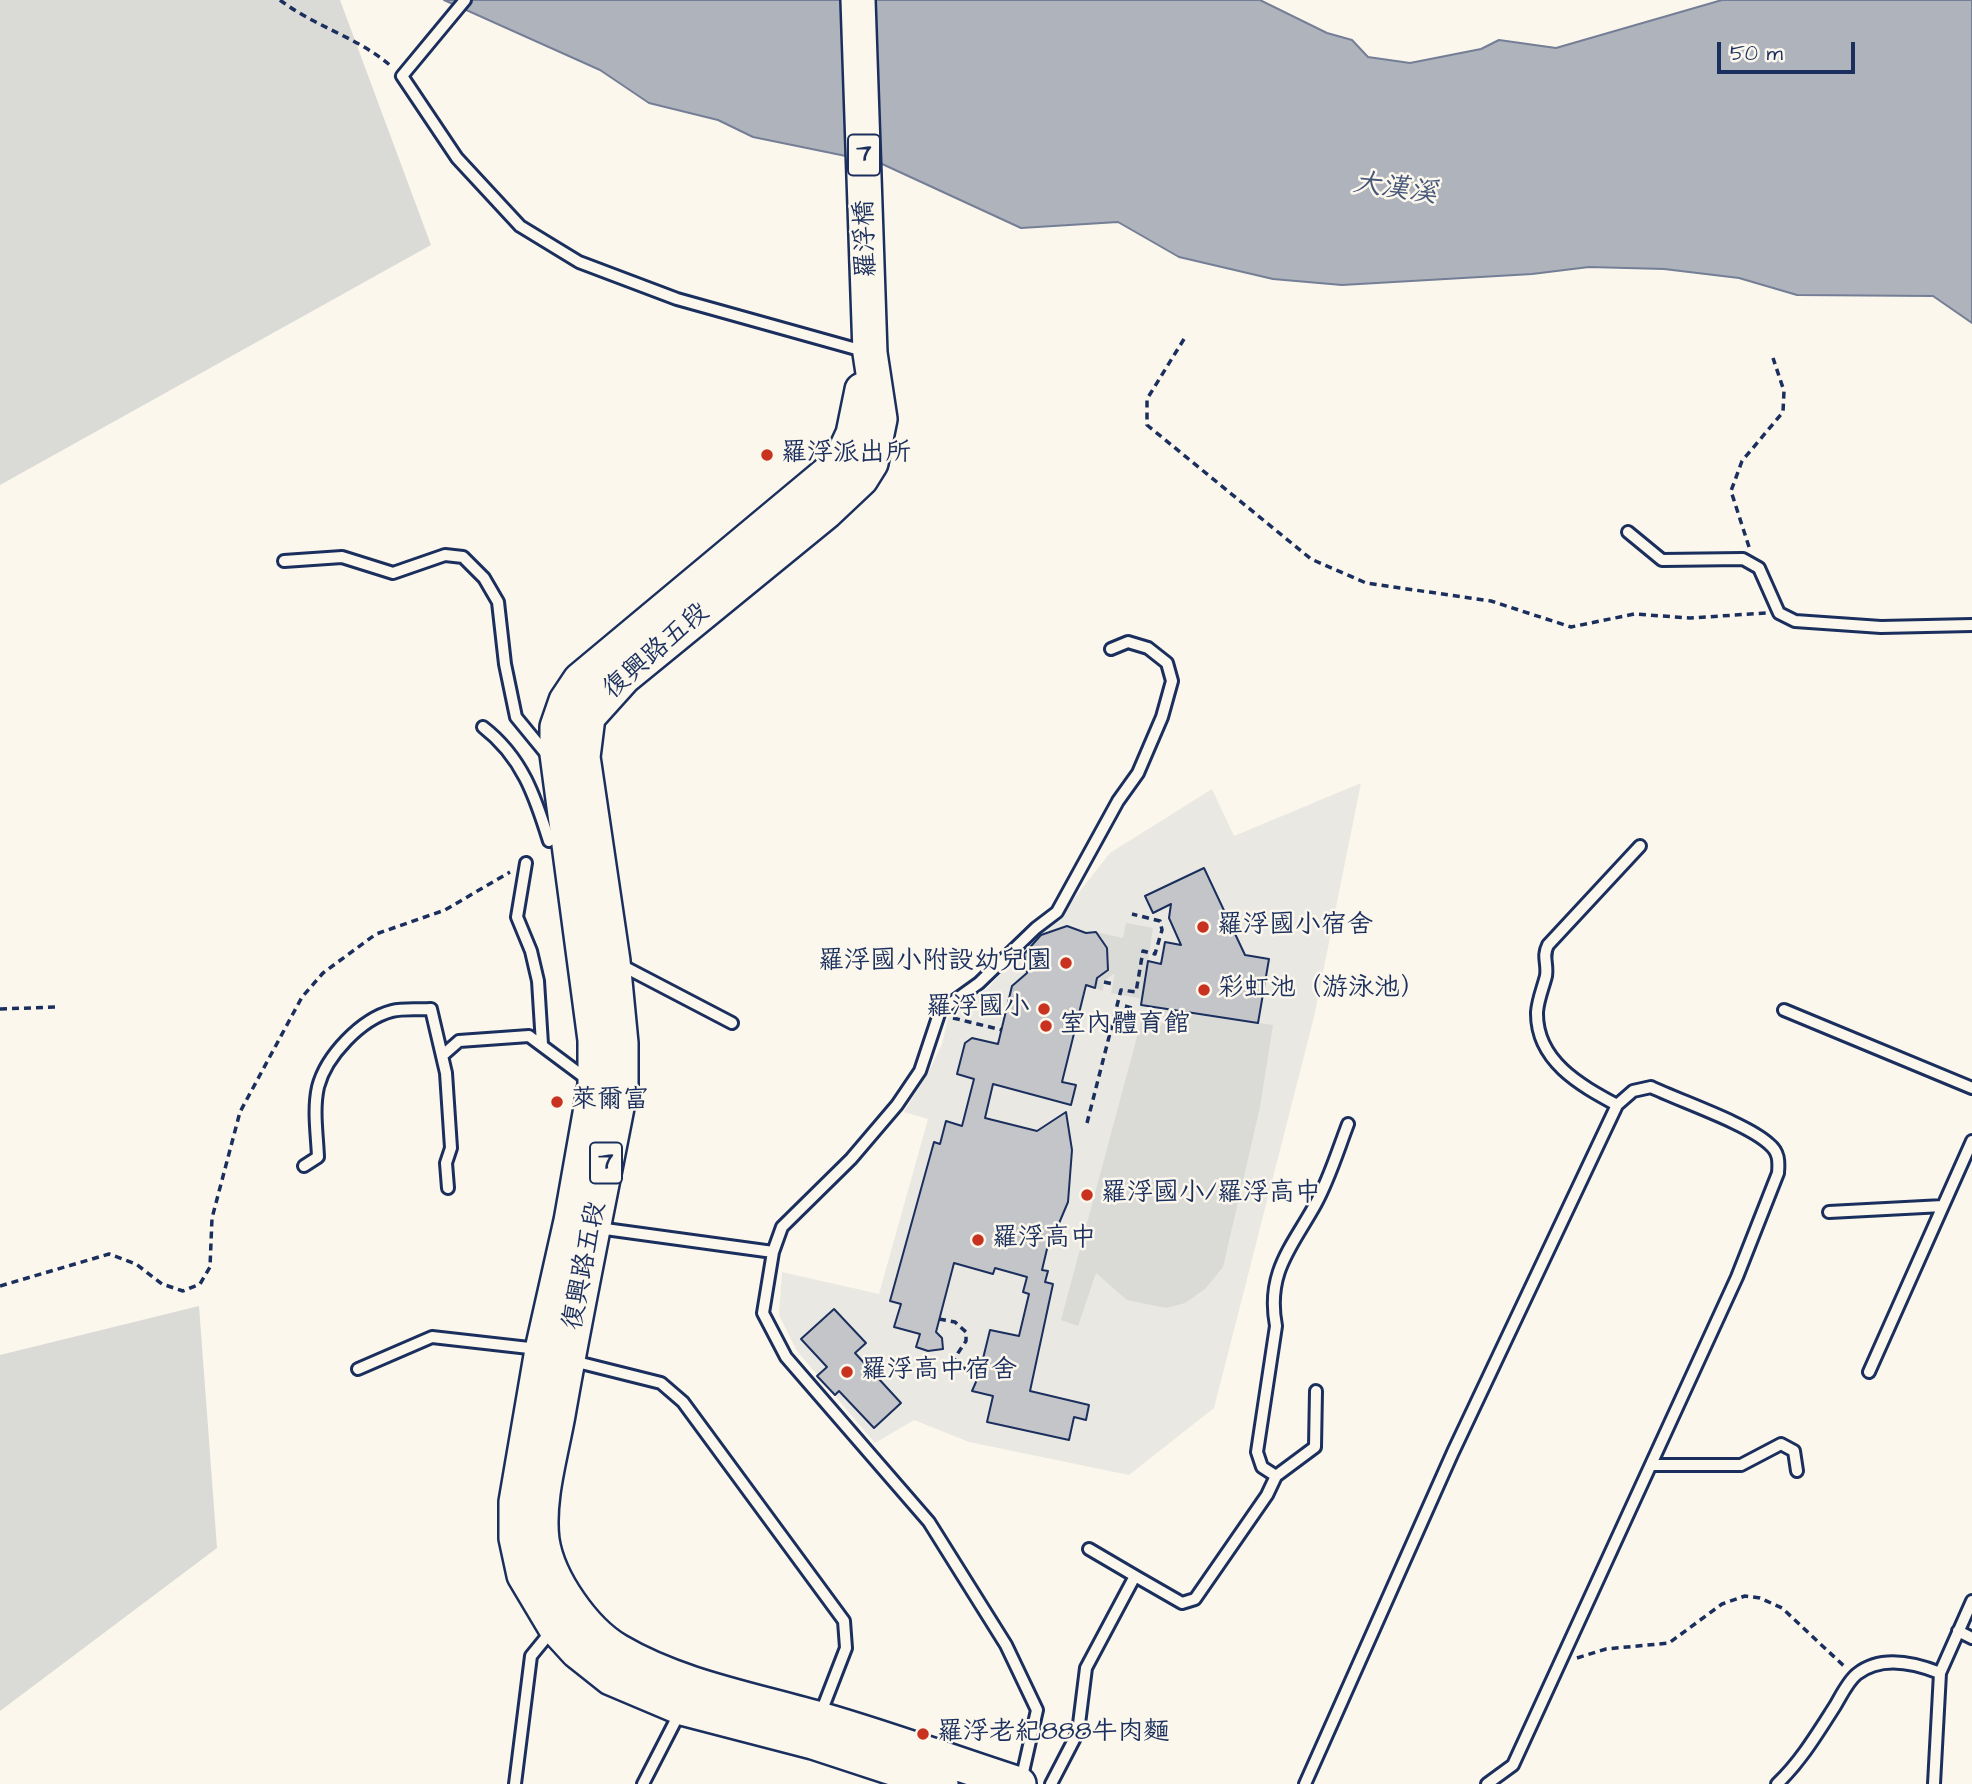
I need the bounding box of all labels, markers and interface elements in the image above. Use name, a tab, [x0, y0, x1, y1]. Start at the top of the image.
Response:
scale bar	[1720, 28, 1858, 72]
text: 50 m	[1730, 39, 1783, 68]
road number: 7	[848, 134, 880, 176]
water label: 大漢溪	[1351, 168, 1439, 212]
street label: 羅浮橋	[850, 199, 884, 279]
place label: 羅浮派出所	[781, 439, 911, 471]
marker: 羅浮派出所	[759, 447, 775, 463]
street label: 復興路五段	[598, 598, 716, 706]
place label: 羅浮國小宿舍	[1217, 911, 1373, 943]
marker: 羅浮國小宿舍	[1195, 919, 1211, 935]
place label: 羅浮國小附設幼兒園	[818, 947, 1052, 979]
marker: 羅浮國小附設幼兒園	[1058, 955, 1074, 971]
place label: 彩虹池（游泳池）	[1218, 974, 1426, 1006]
marker: 彩虹池（游泳池）	[1196, 982, 1212, 998]
place label: 羅浮國小	[926, 993, 1030, 1025]
marker: 羅浮國小	[1036, 1001, 1052, 1017]
place label: 室內體育館	[1060, 1010, 1190, 1042]
marker: 室內體育館	[1038, 1018, 1054, 1034]
place label: 萊爾富	[571, 1086, 649, 1118]
marker: 萊爾富	[549, 1094, 565, 1110]
road number: 7	[590, 1142, 622, 1184]
place label: 羅浮國小/羅浮高中	[1101, 1179, 1321, 1211]
marker: 羅浮國小/羅浮高中	[1079, 1187, 1095, 1203]
street label: 復興路五段	[558, 1199, 614, 1333]
place label: 羅浮高中	[992, 1224, 1096, 1256]
marker: 羅浮高中	[970, 1232, 986, 1248]
place label: 羅浮高中宿舍	[861, 1356, 1017, 1388]
marker: 羅浮高中宿舍	[839, 1364, 855, 1380]
place label: 羅浮老紀888牛肉麵	[937, 1718, 1170, 1750]
marker: 羅浮老紀888牛肉麵	[915, 1726, 931, 1742]

